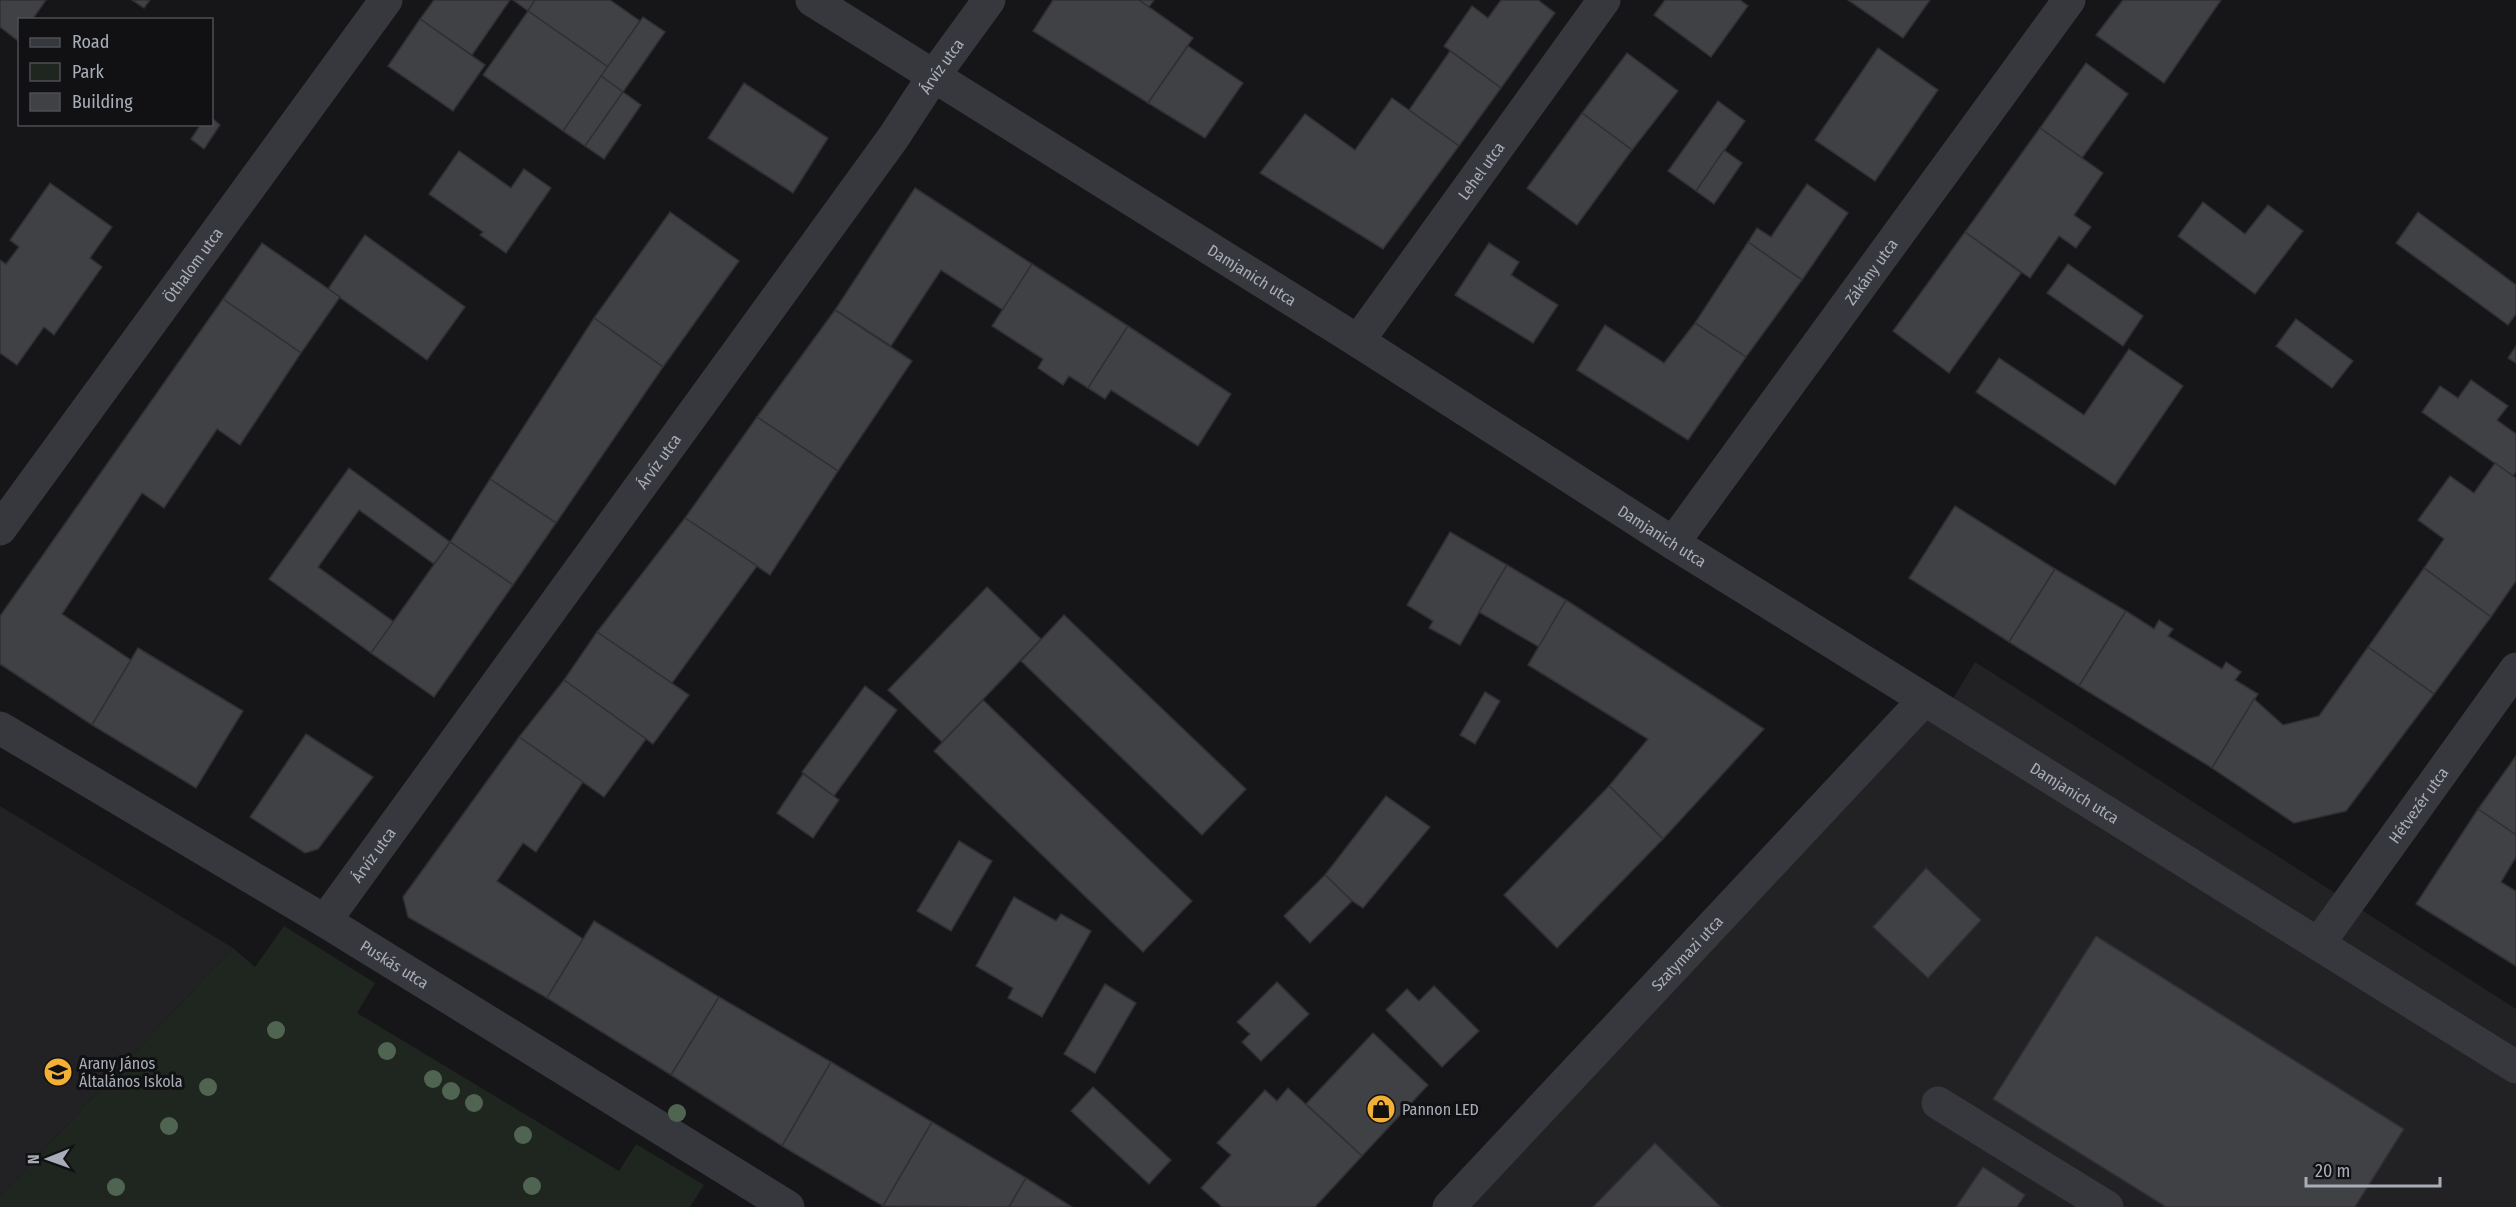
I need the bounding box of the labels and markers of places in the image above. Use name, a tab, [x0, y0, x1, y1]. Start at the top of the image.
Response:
place label: Arany János Általános Iskola	[79, 1054, 183, 1091]
school or university icon: Arany János Általános Iskola	[42, 1056, 74, 1088]
shop icon: Pannon LED	[1365, 1093, 1397, 1125]
place label: Pannon LED	[1402, 1100, 1479, 1119]

